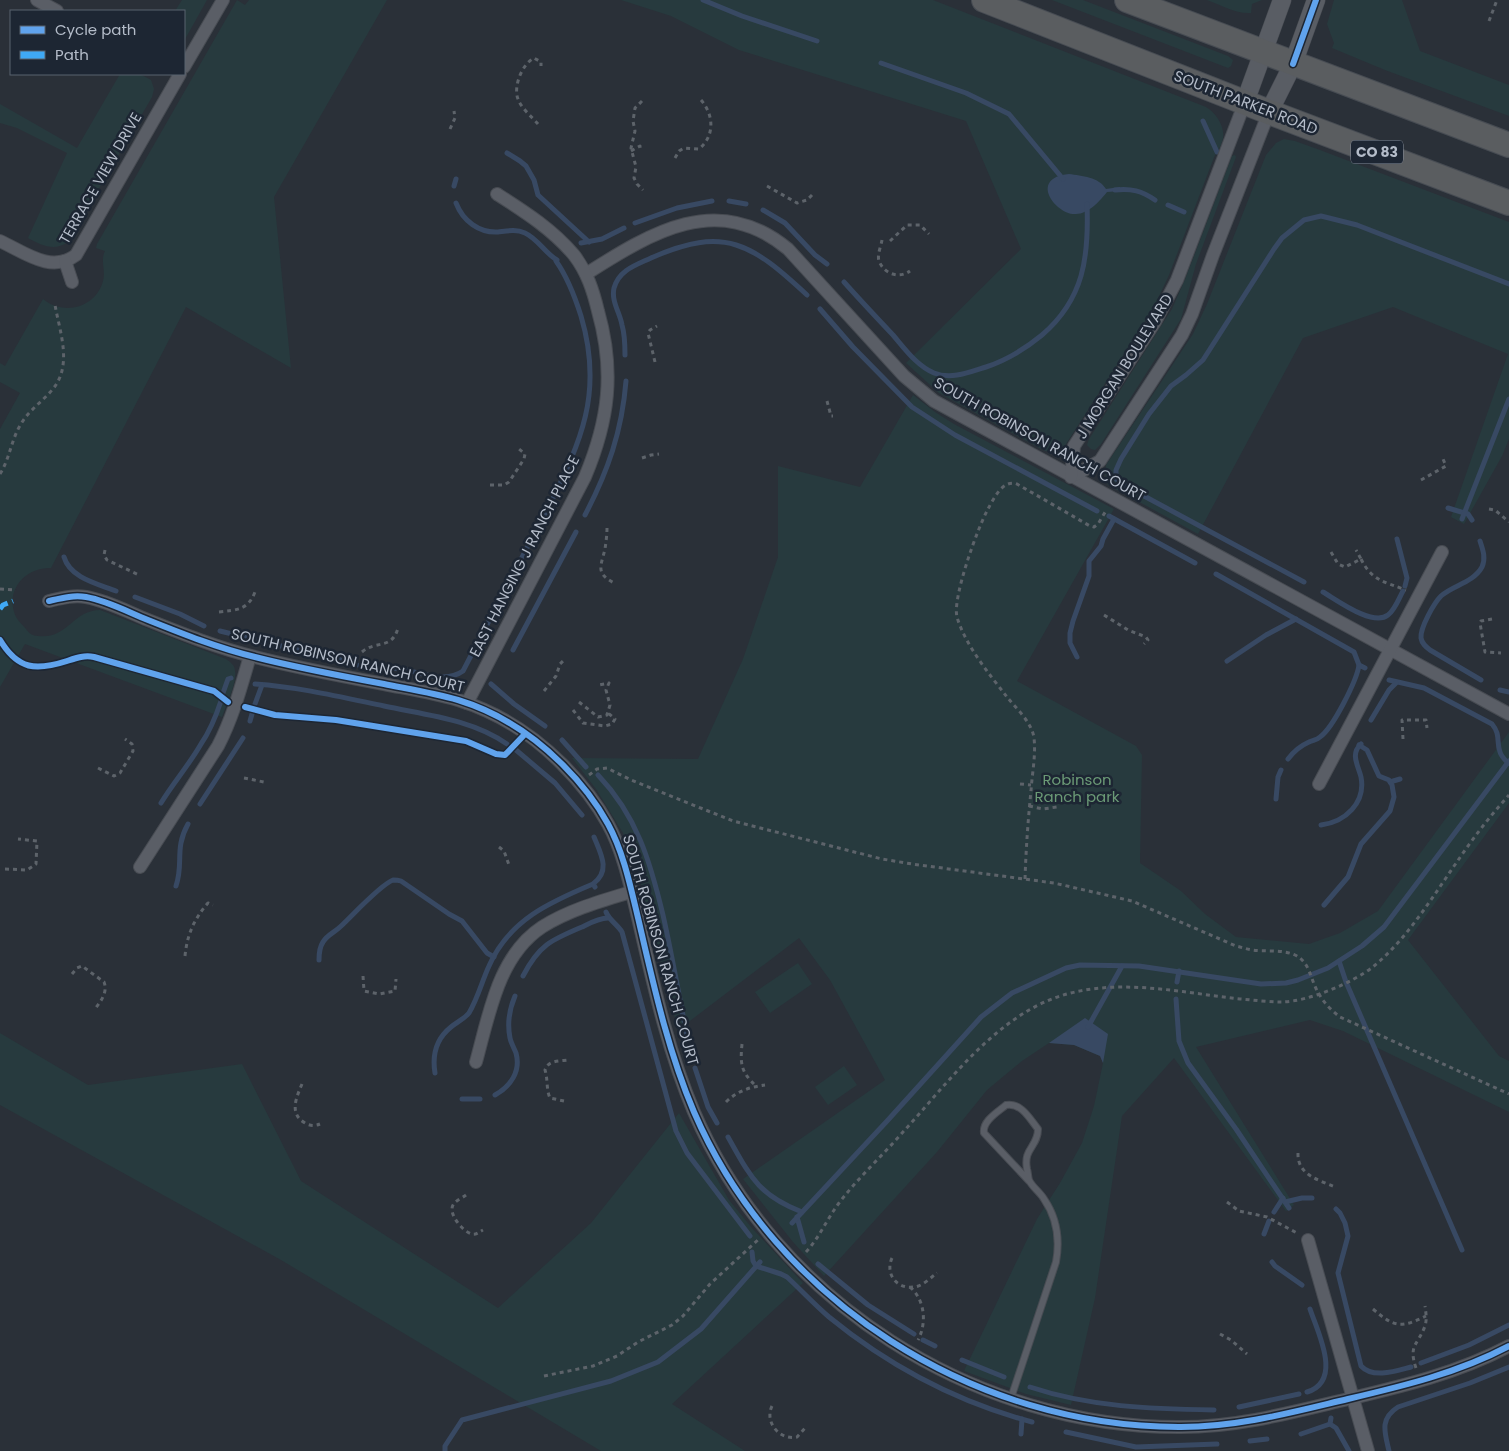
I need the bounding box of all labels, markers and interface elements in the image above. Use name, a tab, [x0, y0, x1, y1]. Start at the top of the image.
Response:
legend	[10, 10, 185, 75]
text: Cycle path	[55, 19, 136, 40]
text: Path	[55, 44, 89, 65]
street label: SOUTH PARKER ROAD	[1171, 65, 1321, 139]
street label: TERRACE VIEW DRIVE	[54, 108, 146, 248]
road number: CO 83	[1351, 140, 1403, 163]
street label: J MORGAN BOULEVARD	[1071, 289, 1177, 443]
street label: SOUTH ROBINSON RANCH COURT	[930, 372, 1150, 506]
street label: EAST HANGING J RANCH PLACE	[464, 452, 584, 660]
street label: SOUTH ROBINSON RANCH COURT	[229, 623, 467, 697]
park label: Robinson Ranch park	[1034, 769, 1120, 807]
street label: SOUTH ROBINSON RANCH COURT	[618, 832, 704, 1068]

